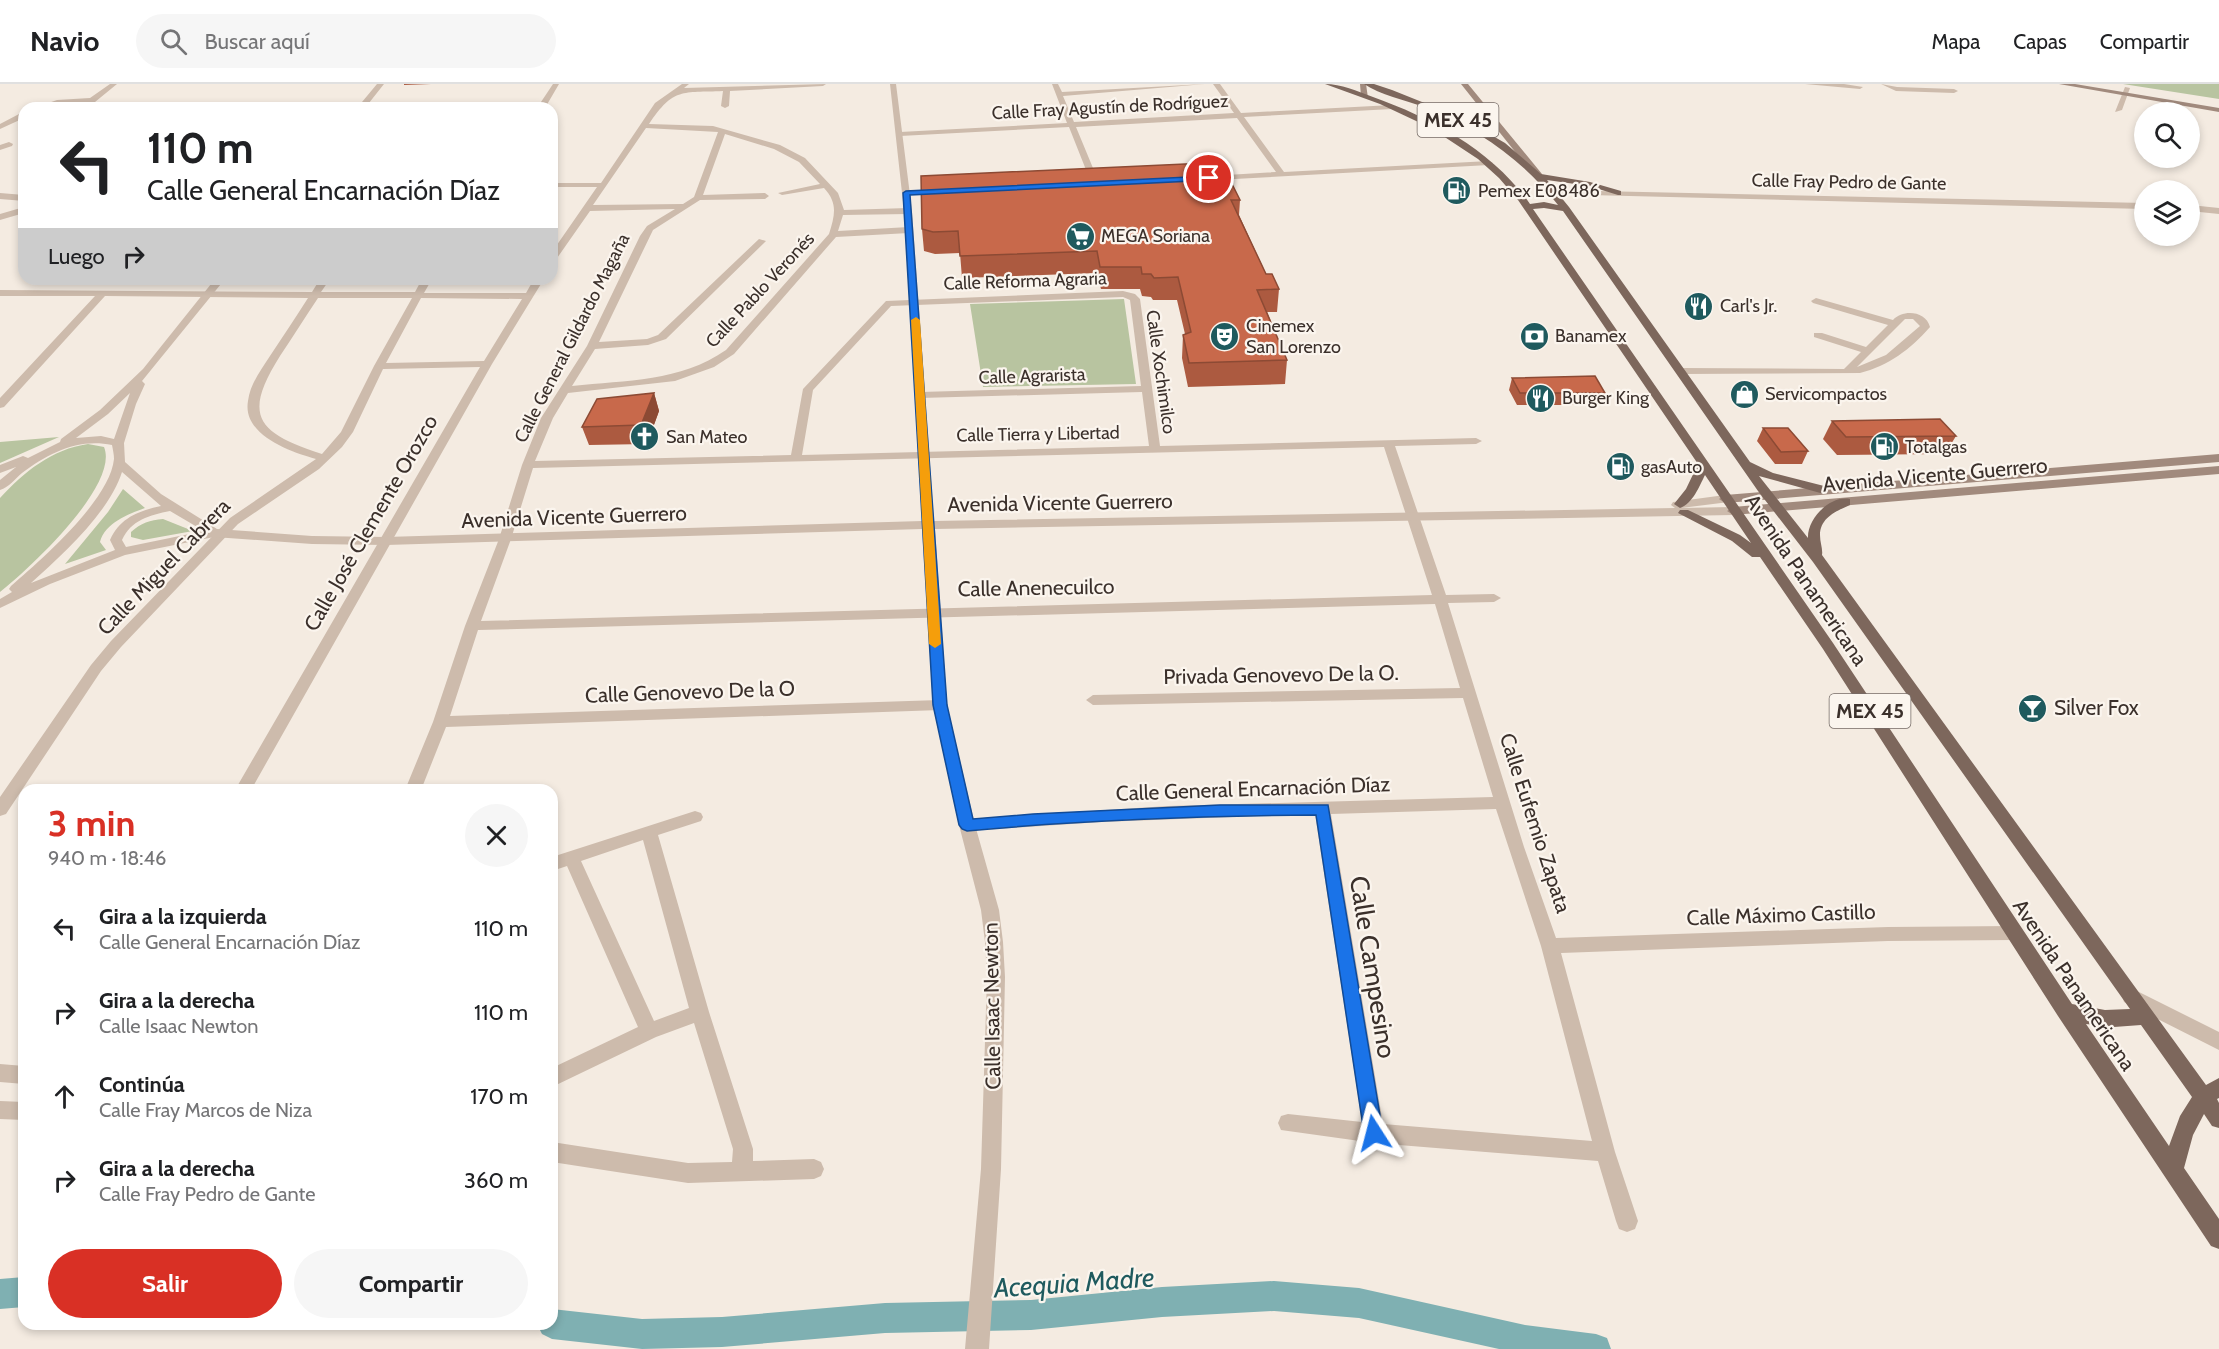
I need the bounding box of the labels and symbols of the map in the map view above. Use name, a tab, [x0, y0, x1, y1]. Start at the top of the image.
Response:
street label: Calle Fray Agustín de Rodríguez	[991, 90, 1229, 124]
road number: MEX 45	[1418, 103, 1498, 137]
pin	[1183, 152, 1234, 203]
street label: Calle Fray Pedro de Gante	[1751, 169, 1947, 195]
fuel station icon: Pemex E08486	[1441, 175, 1473, 207]
place label: Pemex E08486	[1478, 180, 1600, 202]
supermarket icon: MEGA Soriana	[1064, 220, 1096, 252]
place label: MEGA Soriana	[1101, 225, 1210, 247]
street label: Calle Pablo Veronés	[701, 228, 819, 352]
street label: Calle General Gildardo Magaña	[510, 229, 635, 446]
street label: Calle Reforma Agraria	[943, 267, 1107, 295]
restaurant icon: Carl's Jr.	[1683, 290, 1715, 322]
place label: Carl's Jr.	[1720, 295, 1777, 317]
street label: Calle Xochimilco	[1141, 309, 1181, 435]
place label: Cinemex San Lorenzo	[1246, 315, 1341, 358]
theatre icon: Cinemex San Lorenzo	[1209, 320, 1241, 352]
bank icon: Banamex	[1518, 320, 1550, 352]
place label: Banamex	[1555, 325, 1627, 347]
street label: Calle Agrarista	[978, 363, 1086, 389]
shop icon: Servicompactos	[1728, 378, 1760, 410]
restaurant icon: Burger King	[1525, 382, 1557, 414]
place label: Servicompactos	[1765, 383, 1887, 405]
place label: Burger King	[1562, 387, 1650, 409]
street label: Calle José Clemente Orozco	[298, 410, 443, 635]
church icon: San Mateo	[629, 421, 661, 453]
street label: Calle Tierra y Libertad	[956, 422, 1120, 446]
place label: San Mateo	[666, 426, 747, 448]
fuel station icon: Totalgas	[1868, 431, 1900, 463]
place label: Totalgas	[1905, 436, 1967, 458]
fuel station icon: gasAuto	[1604, 451, 1636, 483]
street label: Avenida Vicente Guerrero	[1822, 452, 2048, 497]
place label: gasAuto	[1641, 456, 1702, 478]
street label: Avenida Vicente Guerrero	[947, 488, 1173, 517]
street label: Avenida Panamericana	[1740, 489, 1873, 670]
street label: Calle Miguel Cabrera	[92, 493, 235, 640]
street label: Avenida Vicente Guerrero	[461, 500, 687, 533]
street label: Calle Anenecuilco	[957, 574, 1115, 601]
street label: Privada Genovevo De la O.	[1163, 660, 1399, 689]
street label: Calle Genovevo De la O	[585, 675, 795, 708]
bar icon: Silver Fox	[2017, 692, 2049, 724]
road number: MEX 45	[1830, 694, 1910, 728]
place label: Silver Fox	[2054, 695, 2139, 720]
street label: Calle Eufemio Zapata	[1495, 730, 1576, 916]
street label: Calle General Encarnación Díaz	[1115, 771, 1391, 806]
street label: Calle Campesino	[1343, 874, 1403, 1060]
street label: Avenida Panamericana	[2008, 894, 2141, 1075]
street label: Calle Máximo Castillo	[1686, 899, 1876, 930]
street label: Calle Isaac Newton	[978, 922, 1005, 1090]
position arrow	[1342, 1101, 1406, 1165]
water label: Acequia Madre	[992, 1260, 1155, 1305]

